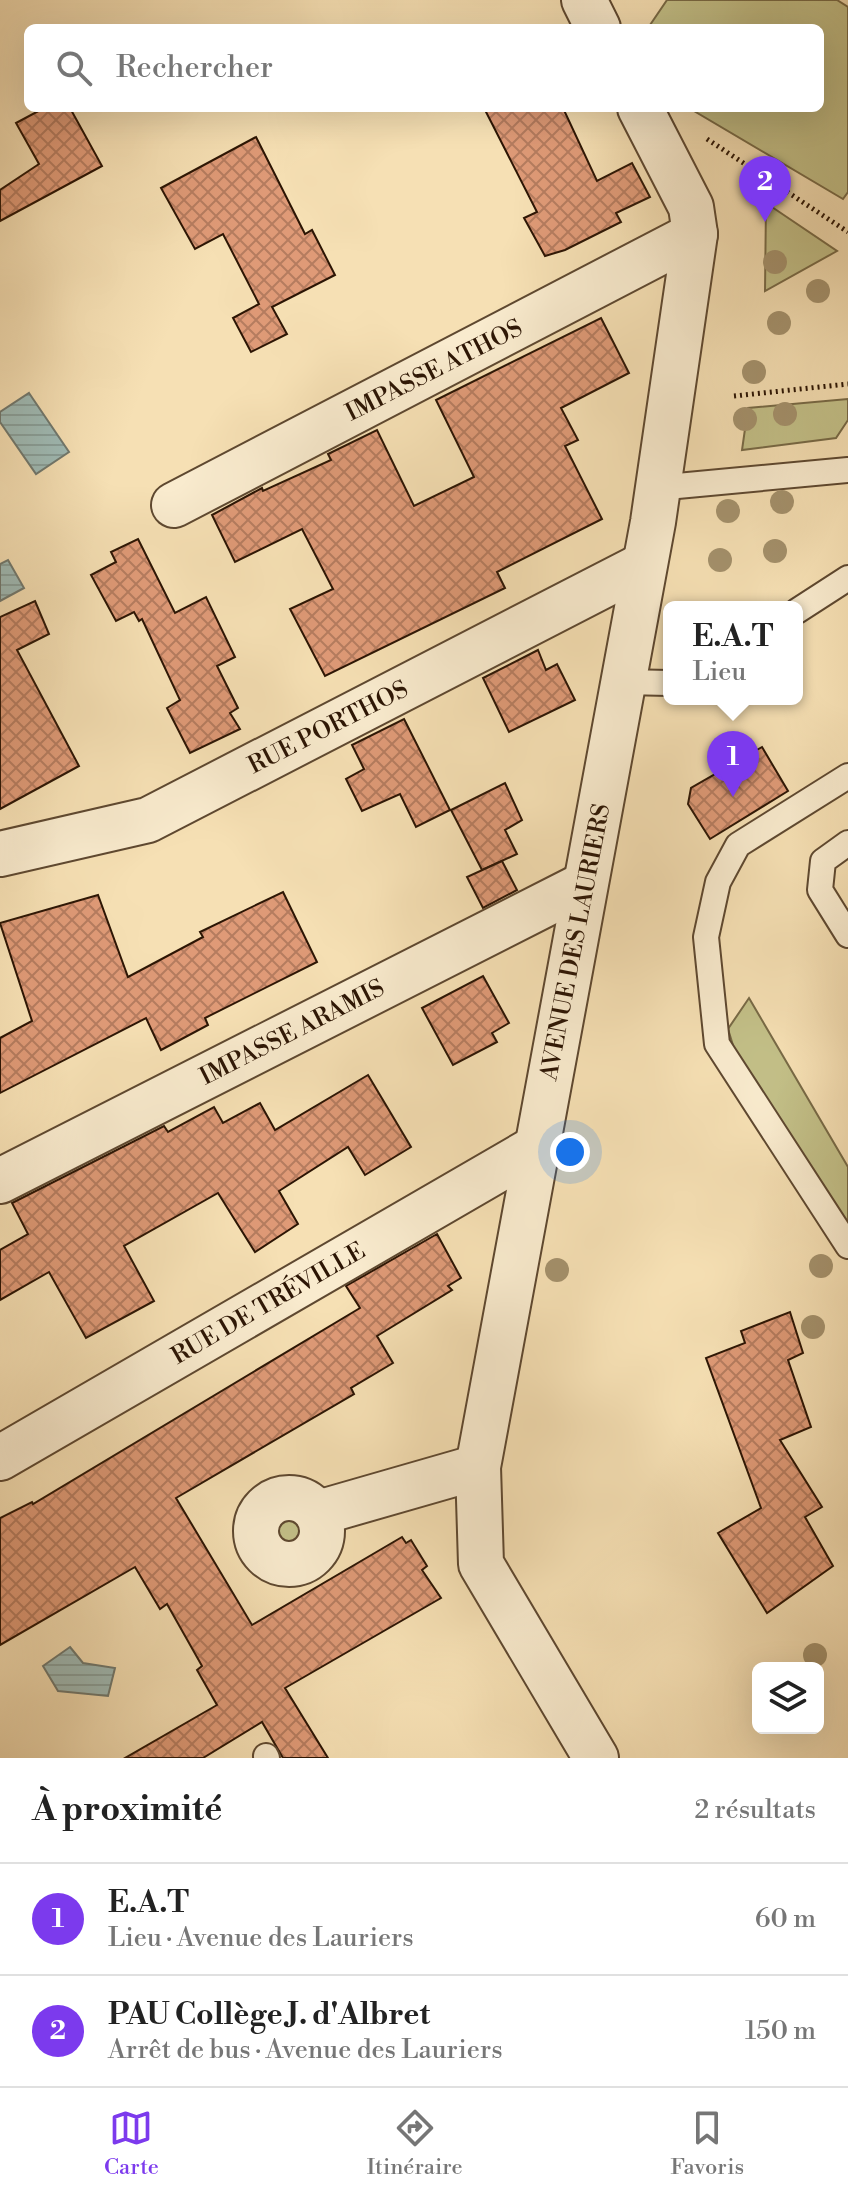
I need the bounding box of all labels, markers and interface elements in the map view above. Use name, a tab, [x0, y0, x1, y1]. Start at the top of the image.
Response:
search box	[24, 24, 824, 112]
icon: search	[52, 46, 96, 90]
text: Rechercher	[116, 49, 273, 87]
pin: 2	[739, 156, 791, 222]
street label: IMPASSE ATHOS	[341, 313, 528, 428]
popup	[663, 601, 803, 705]
text: E.A.T	[692, 618, 774, 656]
text: Lieu	[692, 656, 746, 688]
street label: RUE PORTHOS	[243, 675, 414, 781]
pin: 1	[707, 731, 759, 797]
street label: AVENUE DES LAURIERS	[534, 801, 618, 1084]
street label: IMPASSE ARAMIS	[195, 973, 390, 1092]
your location	[550, 1132, 590, 1172]
street label: RUE DE TRÉVILLE	[166, 1235, 371, 1372]
map controls	[752, 1662, 824, 1734]
button: layers	[752, 1662, 824, 1734]
text: À proximité	[32, 1789, 222, 1831]
text: 2 résultats	[694, 1794, 816, 1826]
text: E.A.T	[108, 1884, 189, 1922]
text: 1	[52, 1903, 64, 1935]
text: 60 m	[755, 1903, 816, 1935]
text: Lieu · Avenue des Lauriers	[108, 1922, 414, 1954]
text: PAU Collège J. d'Albret	[108, 1996, 430, 2034]
text: 2	[50, 2015, 66, 2047]
text: 150 m	[745, 2015, 816, 2047]
text: Arrêt de bus · Avenue des Lauriers	[108, 2034, 503, 2066]
tab: Carte	[104, 2106, 159, 2181]
tab: Itinéraire	[367, 2106, 463, 2181]
tab: Favoris	[670, 2106, 744, 2181]

